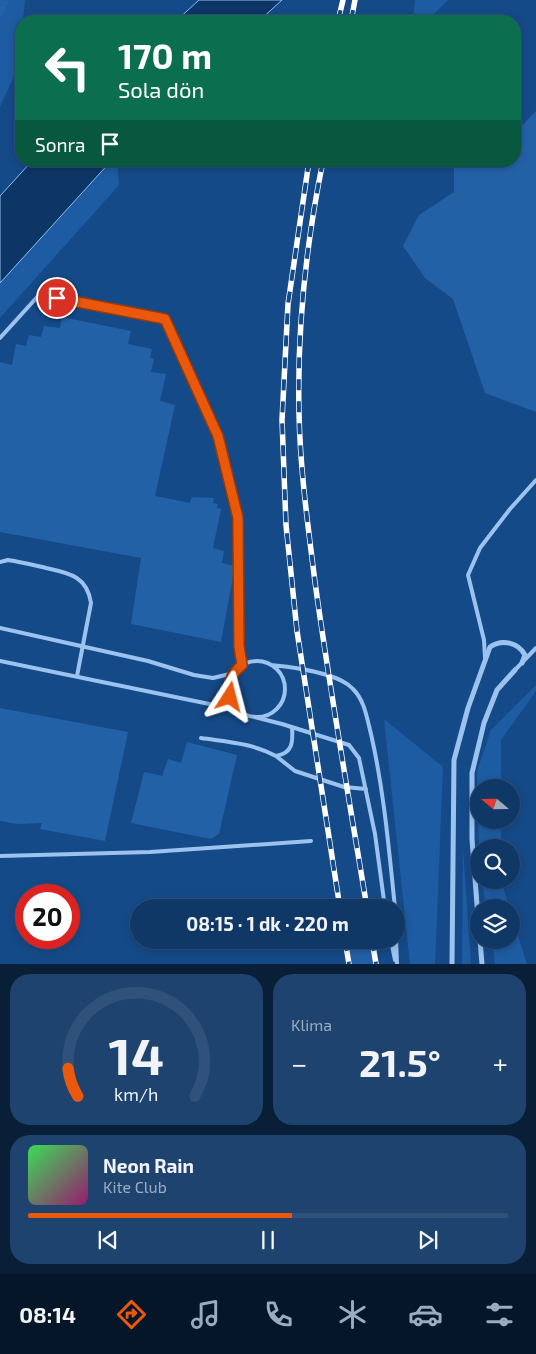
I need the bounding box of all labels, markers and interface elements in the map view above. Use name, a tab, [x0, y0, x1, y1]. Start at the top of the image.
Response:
text: 170 m	[118, 34, 212, 76]
icon: left	[35, 35, 100, 100]
text: Sola dön	[118, 76, 204, 102]
icon: arrive	[96, 130, 124, 158]
text: Sonra	[35, 133, 86, 156]
pin	[36, 277, 78, 319]
icon: arrive	[43, 284, 71, 312]
position arrow	[203, 670, 255, 722]
north arrow	[470, 779, 520, 829]
map controls	[470, 779, 520, 949]
button: search	[470, 839, 520, 889]
speed limit sign: 20	[15, 884, 80, 949]
button: layers	[470, 899, 520, 949]
text: 08:15 · 1 dk · 220 m	[186, 912, 349, 935]
text: Klima	[291, 1015, 332, 1034]
text: 14	[109, 1023, 164, 1085]
text: 21.5°	[359, 1039, 441, 1085]
text: −	[291, 1046, 307, 1080]
text: +	[493, 1046, 508, 1080]
text: km/h	[114, 1083, 159, 1105]
text: Neon Rain	[103, 1154, 194, 1177]
text: Kite Club	[103, 1177, 167, 1196]
icon: previous	[94, 1226, 122, 1254]
icon: pause	[254, 1226, 282, 1254]
icon: next	[414, 1226, 442, 1254]
icon: directions	[114, 1297, 149, 1332]
icon: music	[188, 1297, 223, 1332]
icon: phone	[261, 1297, 296, 1332]
icon: climate	[335, 1297, 370, 1332]
icon: car	[408, 1297, 443, 1332]
icon: filters	[482, 1297, 517, 1332]
text: 08:14	[19, 1301, 76, 1327]

